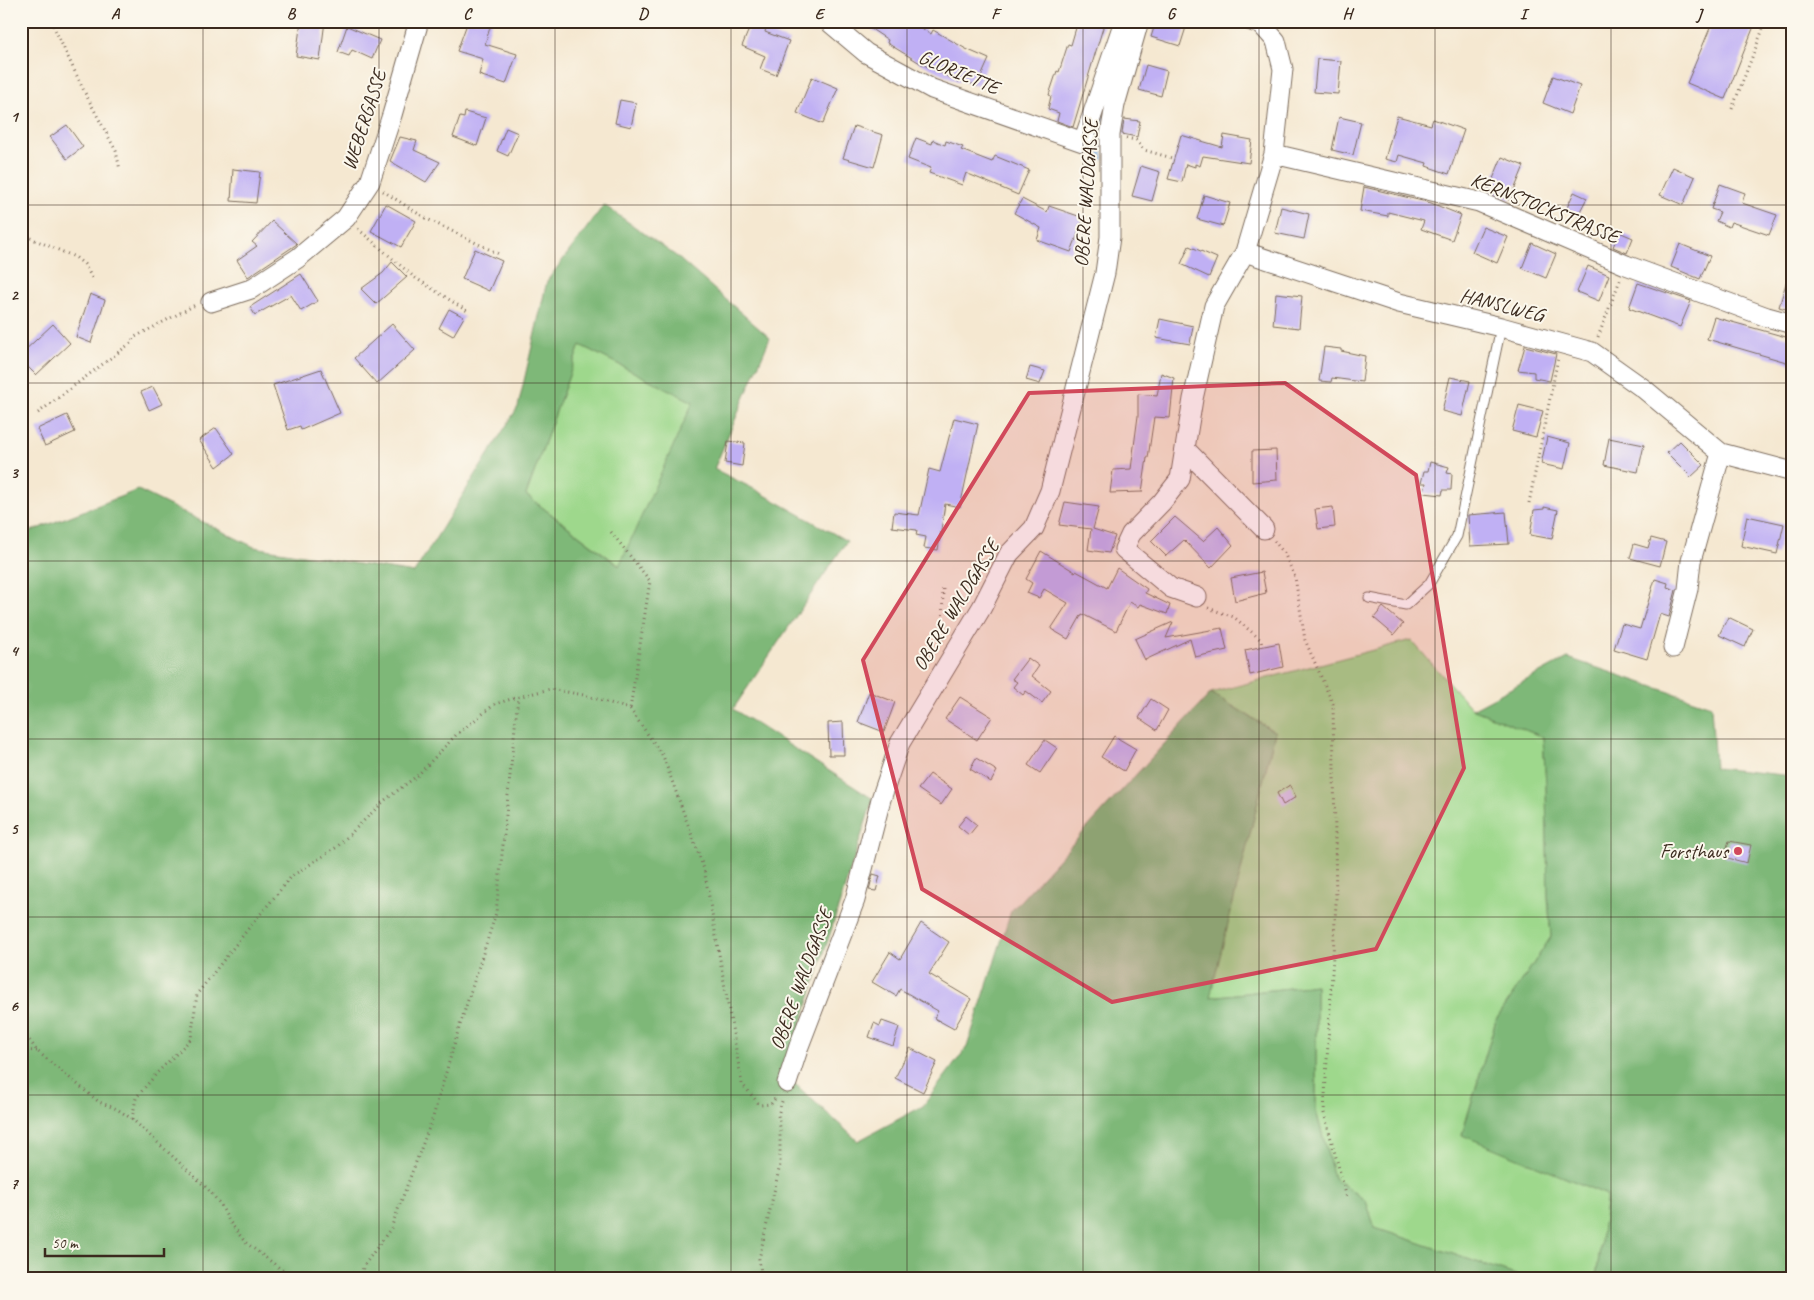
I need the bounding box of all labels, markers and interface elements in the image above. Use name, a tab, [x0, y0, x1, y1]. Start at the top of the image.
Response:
text: A	[111, 4, 121, 24]
text: B	[287, 4, 297, 24]
text: C	[463, 4, 473, 24]
text: D	[638, 4, 649, 24]
text: E	[815, 4, 826, 24]
text: F	[991, 4, 1002, 24]
text: G	[1167, 4, 1177, 24]
text: H	[1342, 4, 1354, 24]
text: I	[1520, 4, 1530, 24]
text: J	[1695, 4, 1704, 24]
street label: GLORIETTE	[915, 44, 1005, 101]
street label: WEBERGASSE	[336, 65, 393, 173]
text: 1	[10, 107, 19, 127]
street label: OBERE WALDGASSE	[1068, 115, 1104, 268]
street label: KERNSTOCKSTRASSE	[1467, 167, 1625, 250]
street label: HANSLWEG	[1458, 283, 1549, 328]
text: 2	[10, 285, 19, 305]
text: 3	[10, 463, 19, 483]
street label: OBERE WALDGASSE	[907, 532, 1006, 675]
text: 4	[10, 641, 19, 661]
text: 5	[11, 819, 20, 839]
place label: Forsthaus	[1660, 839, 1730, 864]
marker: Forsthaus	[1732, 845, 1744, 857]
street label: OBERE WALDGASSE	[764, 902, 839, 1053]
text: 6	[10, 996, 19, 1016]
text: 7	[10, 1174, 19, 1194]
scale bar	[45, 1225, 164, 1257]
text: 50 m	[52, 1234, 79, 1253]

